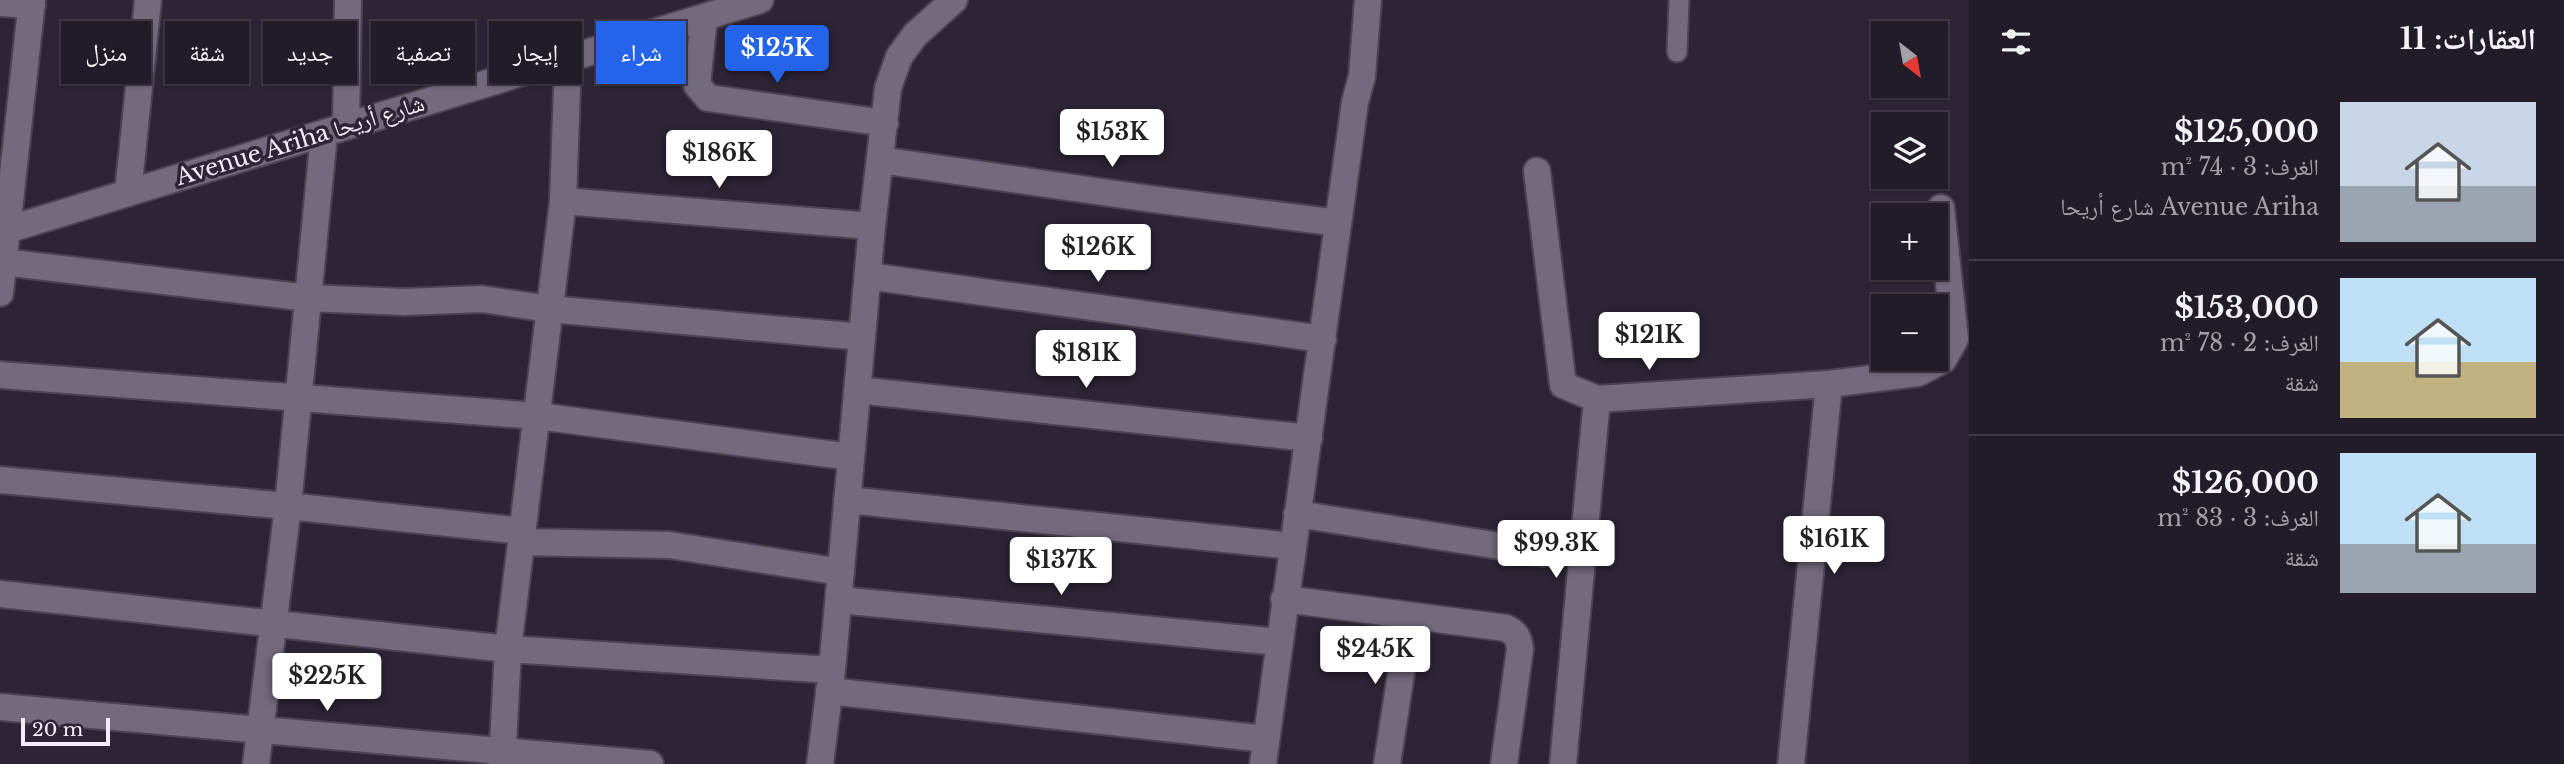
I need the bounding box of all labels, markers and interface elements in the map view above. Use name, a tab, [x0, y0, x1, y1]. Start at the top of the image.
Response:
text: العقارات: 11	[2400, 20, 2536, 57]
chip: منزل	[61, 21, 151, 84]
chip: شقة	[165, 21, 249, 84]
chip: جديد	[263, 21, 357, 84]
chip: تصفية	[371, 21, 475, 84]
chip: إيجار	[489, 21, 582, 84]
chip: شراء	[596, 21, 686, 84]
north arrow	[1871, 21, 1948, 98]
map controls	[1871, 21, 1948, 371]
icon: filters	[1997, 23, 2035, 61]
pin: $125K	[728, 25, 826, 85]
text: $125K	[741, 34, 813, 62]
street label: Avenue Ariha شارع أريحا	[171, 89, 428, 192]
pin: $153K	[1063, 110, 1161, 169]
button: layers	[1871, 112, 1948, 189]
text: $125,000	[2174, 113, 2319, 150]
text: $153K	[1076, 118, 1148, 146]
pin: $186K	[670, 130, 768, 190]
icon: home	[2396, 130, 2480, 214]
text: $186K	[682, 139, 756, 167]
text: الغرف: 3 · 74 m²	[2161, 153, 2319, 181]
text: Avenue Ariha شارع أريحا	[2060, 193, 2319, 221]
button: +	[1871, 203, 1948, 280]
pin: $126K	[1049, 224, 1147, 284]
text: $126K	[1061, 233, 1135, 261]
text: $153,000	[2174, 289, 2319, 326]
button: −	[1871, 294, 1948, 371]
icon: home	[2396, 306, 2480, 390]
pin: $121K	[1600, 312, 1698, 372]
text: $121K	[1615, 321, 1683, 349]
text: الغرف: 2 · 78 m²	[2160, 329, 2319, 357]
pin: $181K	[1037, 330, 1135, 390]
text: $181K	[1052, 339, 1120, 367]
text: شقة	[2285, 369, 2319, 397]
text: $126,000	[2172, 464, 2319, 501]
icon: home	[2396, 481, 2480, 565]
text: الغرف: 3 · 83 m²	[2157, 504, 2319, 532]
pin: $161K	[1785, 516, 1883, 576]
pin: $99.3K	[1499, 520, 1613, 580]
text: $161K	[1799, 525, 1869, 553]
text: $99.3K	[1514, 529, 1598, 557]
pin: $137K	[1012, 538, 1110, 597]
text: شقة	[2285, 544, 2319, 572]
text: $137K	[1026, 546, 1096, 574]
pin: $245K	[1326, 626, 1424, 686]
text: $245K	[1336, 635, 1414, 663]
pin: $225K	[278, 654, 376, 713]
text: $225K	[288, 662, 366, 690]
scale bar	[21, 715, 110, 747]
text: 20 m	[32, 718, 83, 741]

